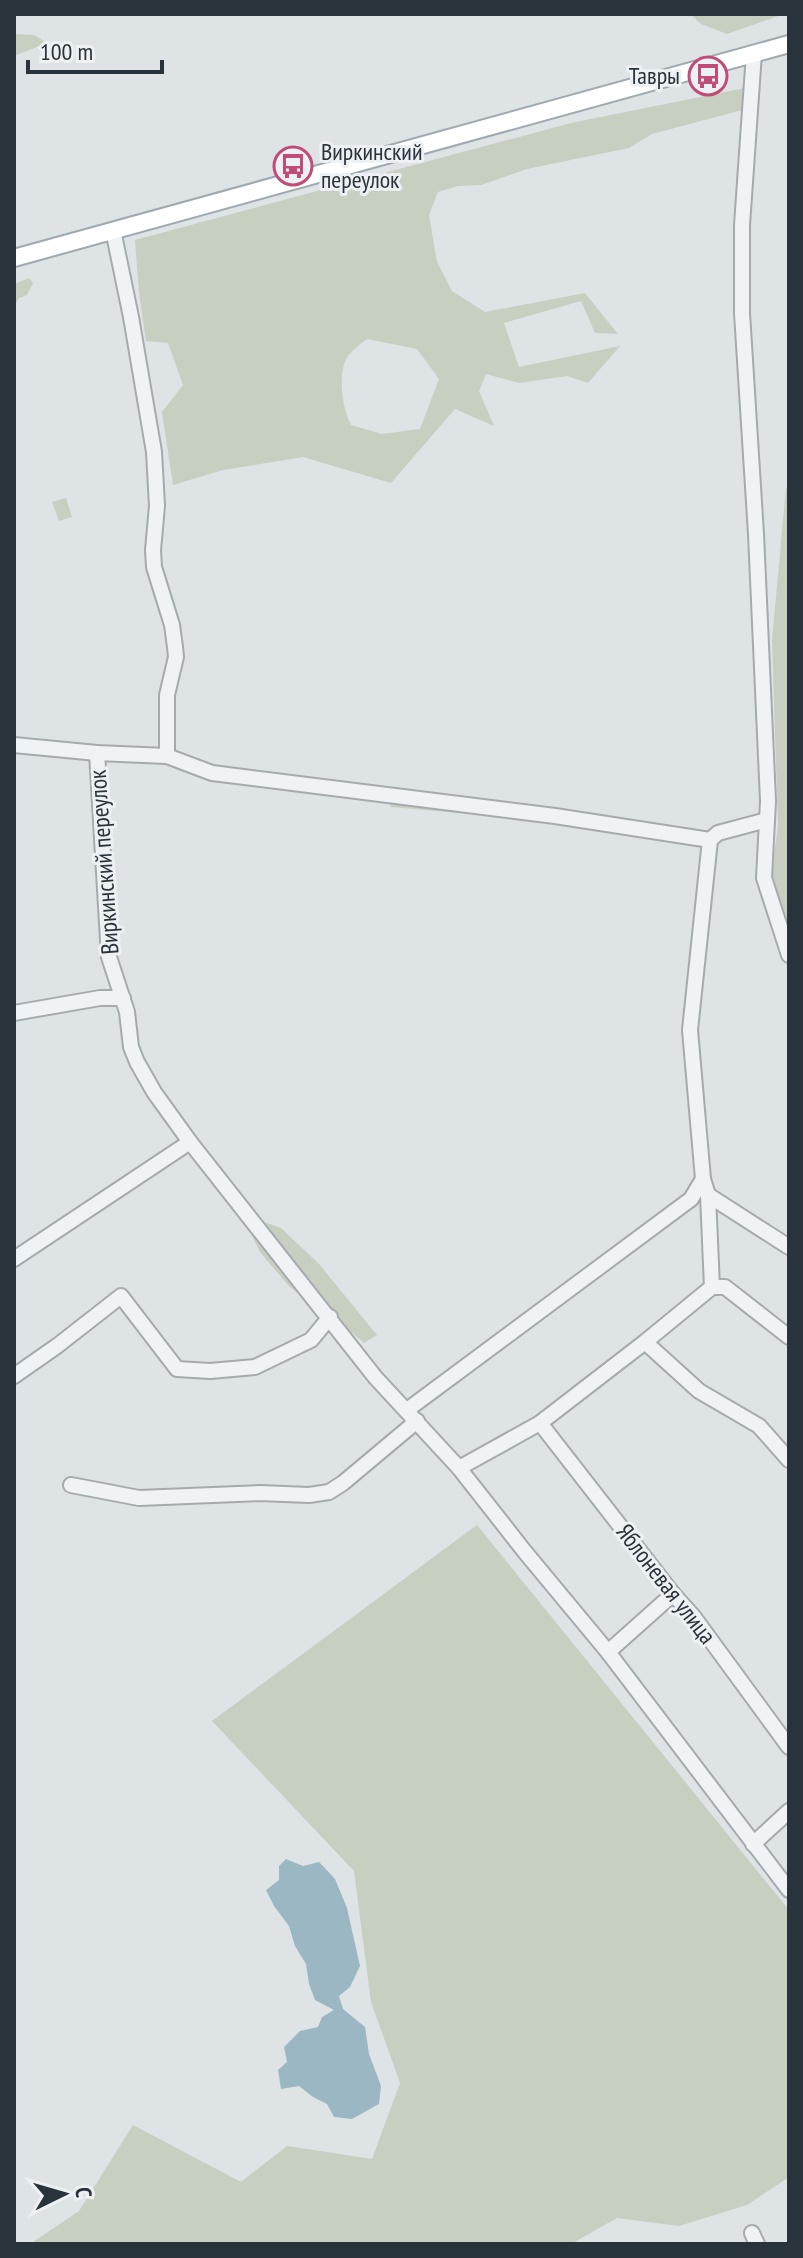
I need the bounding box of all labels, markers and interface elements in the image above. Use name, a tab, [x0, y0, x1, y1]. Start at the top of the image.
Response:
scale bar	[28, 24, 162, 74]
text: 100 m	[40, 36, 93, 67]
bus stop icon: Тавры	[687, 55, 729, 97]
place label: Тавры	[629, 60, 680, 91]
place label: Виркинский переулок	[321, 136, 422, 195]
bus stop icon: Виркинский переулок	[272, 145, 314, 187]
street label: Виркинский переулок	[82, 768, 125, 955]
street label: Яблоневая улица	[610, 1517, 723, 1650]
north arrow	[24, 2154, 104, 2234]
text: С	[70, 2186, 98, 2198]

